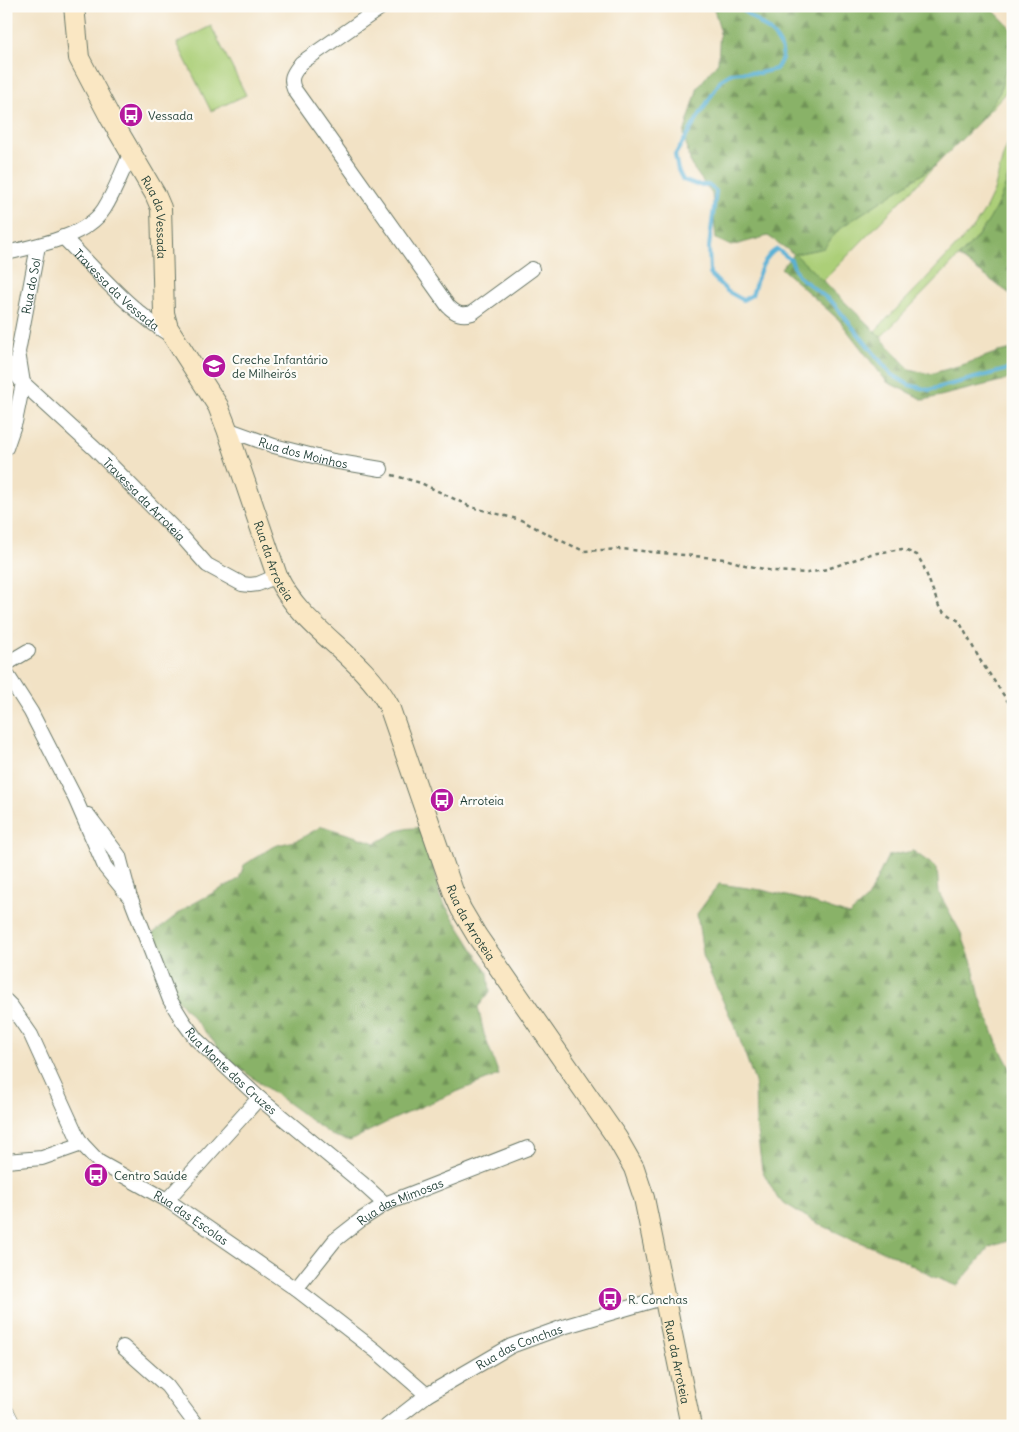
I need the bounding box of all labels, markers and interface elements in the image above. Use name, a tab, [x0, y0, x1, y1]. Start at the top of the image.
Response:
bus stop icon: Vessada	[118, 102, 144, 128]
place label: Vessada	[148, 108, 193, 123]
street label: Rua da Vessada	[138, 173, 170, 259]
street label: Travessa da Vessada	[71, 245, 162, 333]
street label: Rua do Sol	[18, 256, 43, 315]
place label: Creche Infantário de Milheirós	[232, 352, 328, 381]
school or university icon: Creche Infantário de Milheirós	[201, 353, 227, 379]
street label: Rua dos Moinhos	[257, 434, 349, 471]
street label: Travessa da Arroteia	[100, 454, 189, 544]
street label: Rua da Arroteia	[251, 519, 297, 604]
bus stop icon: Arroteia	[429, 787, 455, 813]
place label: Arroteia	[460, 793, 504, 808]
street label: Rua da Arroteia	[444, 883, 499, 963]
street label: Rua Monte das Cruzes	[183, 1024, 280, 1117]
bus stop icon: Centro Saúde	[83, 1162, 109, 1188]
place label: Centro Saúde	[114, 1168, 187, 1183]
street label: Rua das Mimosas	[354, 1175, 445, 1228]
street label: Rua das Escolas	[151, 1187, 231, 1248]
bus stop icon: R. Conchas	[597, 1286, 623, 1312]
place label: R. Conchas	[628, 1292, 688, 1307]
street label: Rua da Arroteia	[662, 1319, 694, 1405]
street label: Rua das Conchas	[473, 1321, 564, 1372]

